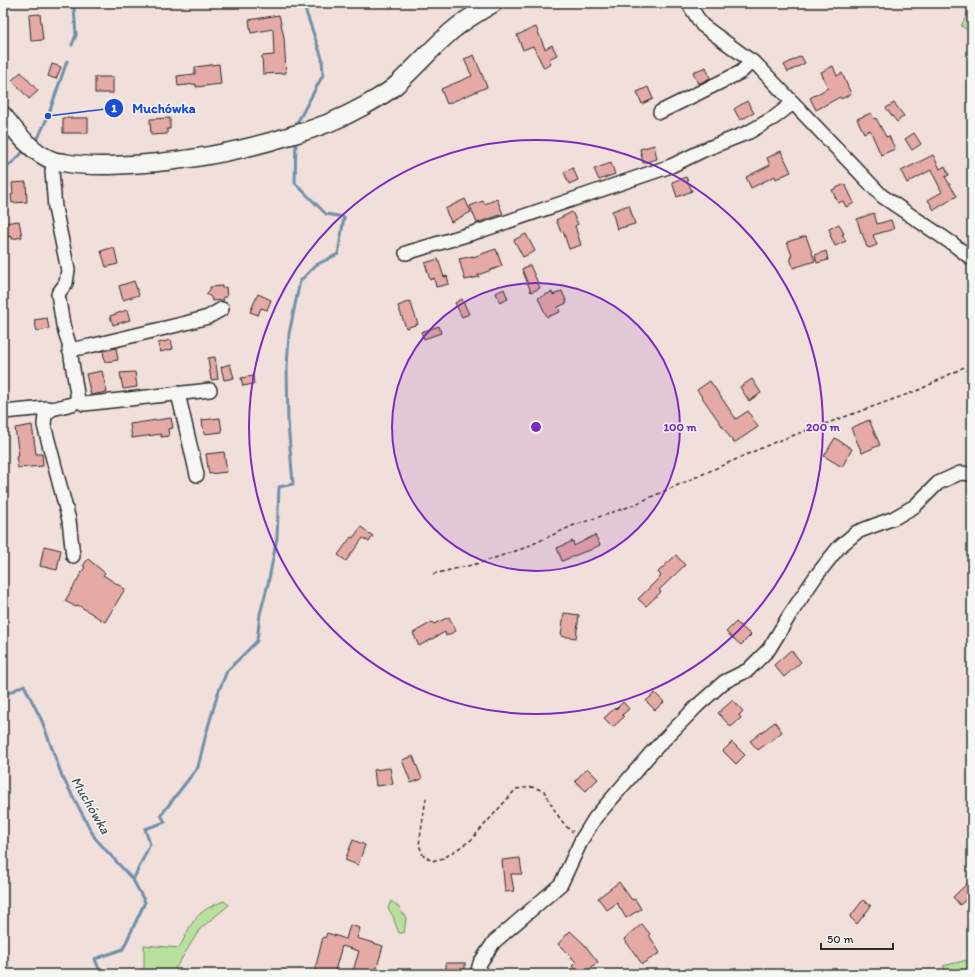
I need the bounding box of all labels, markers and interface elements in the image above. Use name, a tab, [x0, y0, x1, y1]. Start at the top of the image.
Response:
callout: Muchówka	[104, 95, 204, 121]
text: Muchówka	[132, 100, 196, 117]
text: 1	[111, 101, 117, 115]
centre of rings	[529, 420, 543, 434]
text: 100 m	[663, 420, 697, 434]
text: 200 m	[806, 420, 841, 434]
water label: Muchówka	[67, 774, 114, 838]
scale bar	[821, 925, 893, 951]
text: 50 m	[827, 932, 853, 946]

